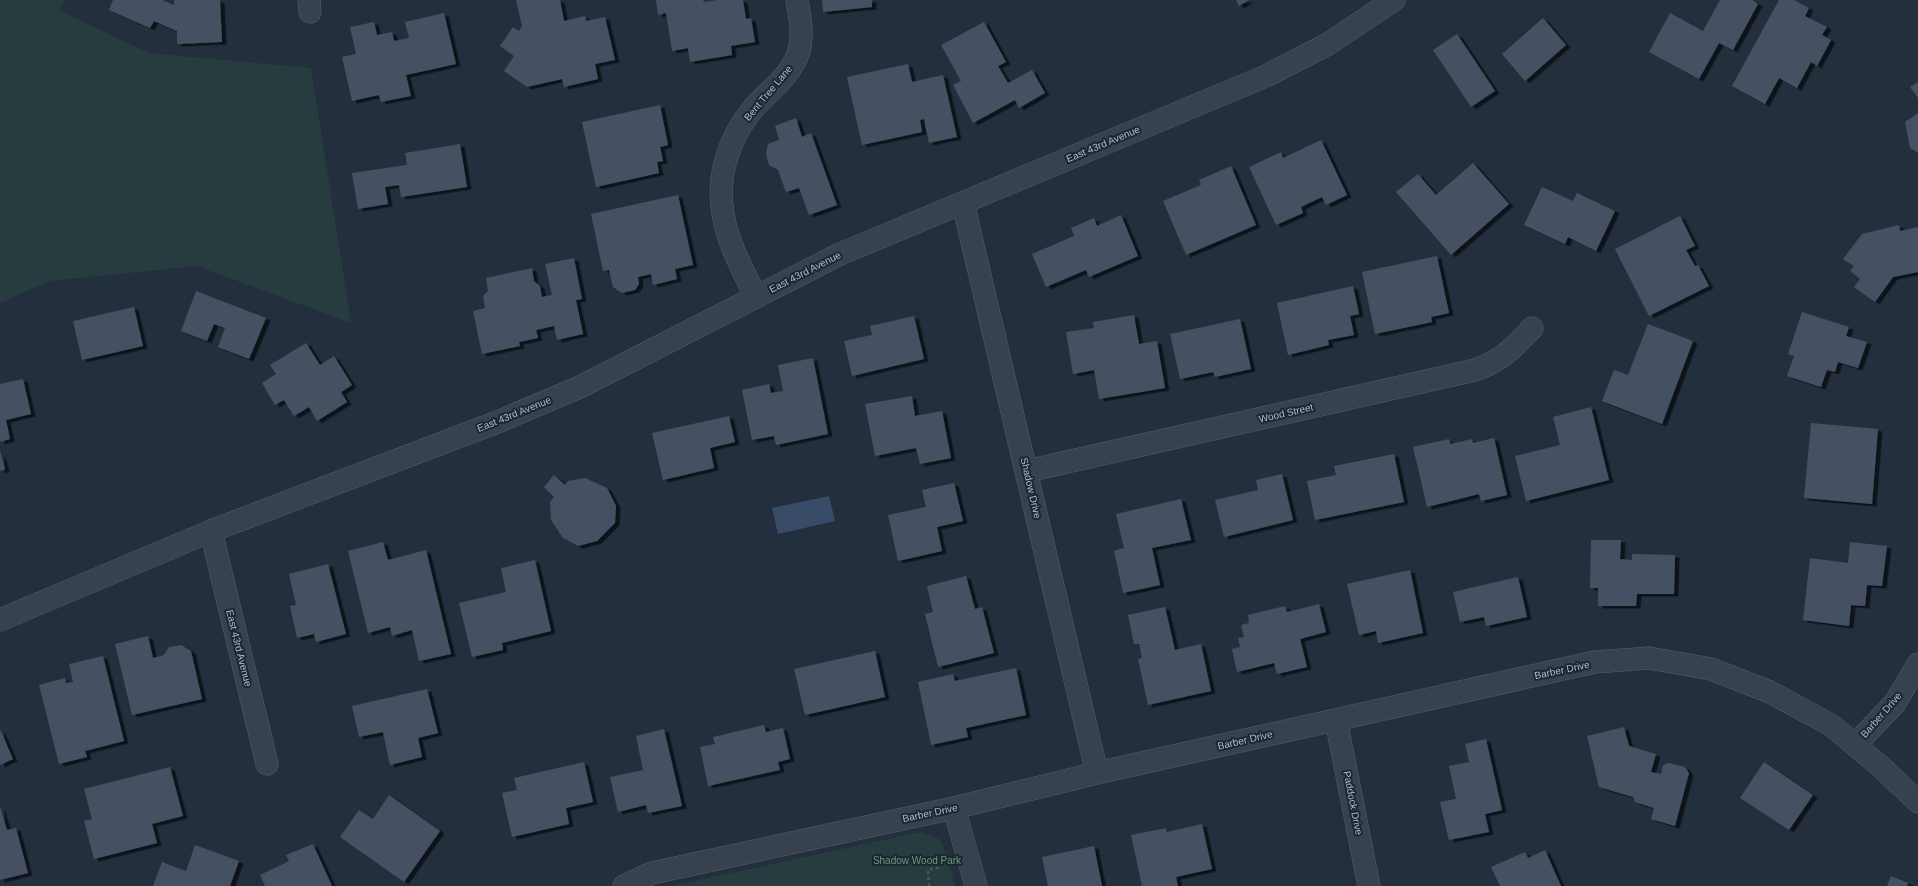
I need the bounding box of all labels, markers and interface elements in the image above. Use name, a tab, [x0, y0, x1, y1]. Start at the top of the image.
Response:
street label: Bent Tree Lane	[742, 63, 794, 123]
street label: East 43rd Avenue	[1065, 123, 1142, 164]
street label: East 43rd Avenue	[767, 249, 843, 295]
street label: East 43rd Avenue	[475, 394, 553, 434]
street label: Wood Street	[1258, 401, 1314, 425]
street label: Shadow Drive	[1019, 456, 1043, 520]
street label: East 43rd Avenue	[224, 608, 254, 688]
street label: Barber Drive	[1533, 659, 1591, 681]
street label: Barber Drive	[1858, 690, 1904, 740]
street label: Barber Drive	[1216, 728, 1274, 752]
street label: Paddock Drive	[1341, 770, 1365, 836]
street label: Barber Drive	[901, 802, 959, 824]
park label: Shadow Wood Park	[873, 855, 962, 866]

